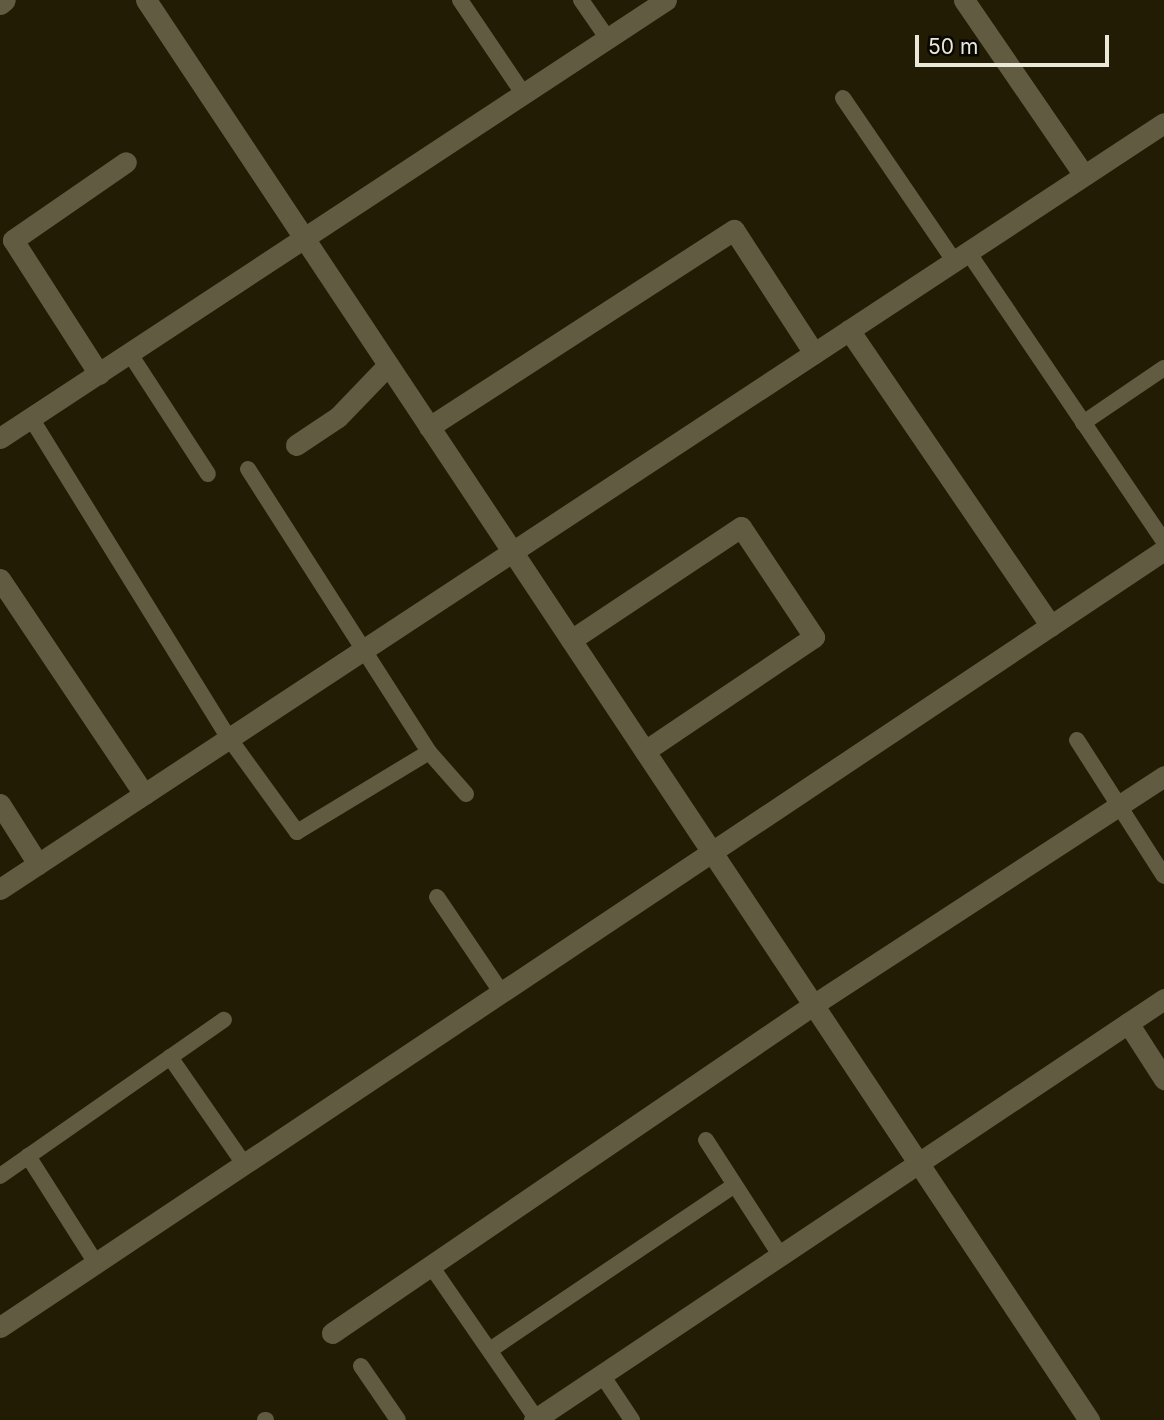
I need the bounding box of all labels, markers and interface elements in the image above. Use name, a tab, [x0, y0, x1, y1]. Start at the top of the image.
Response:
scale bar	[919, 21, 1113, 65]
text: 50 m	[928, 34, 978, 59]

